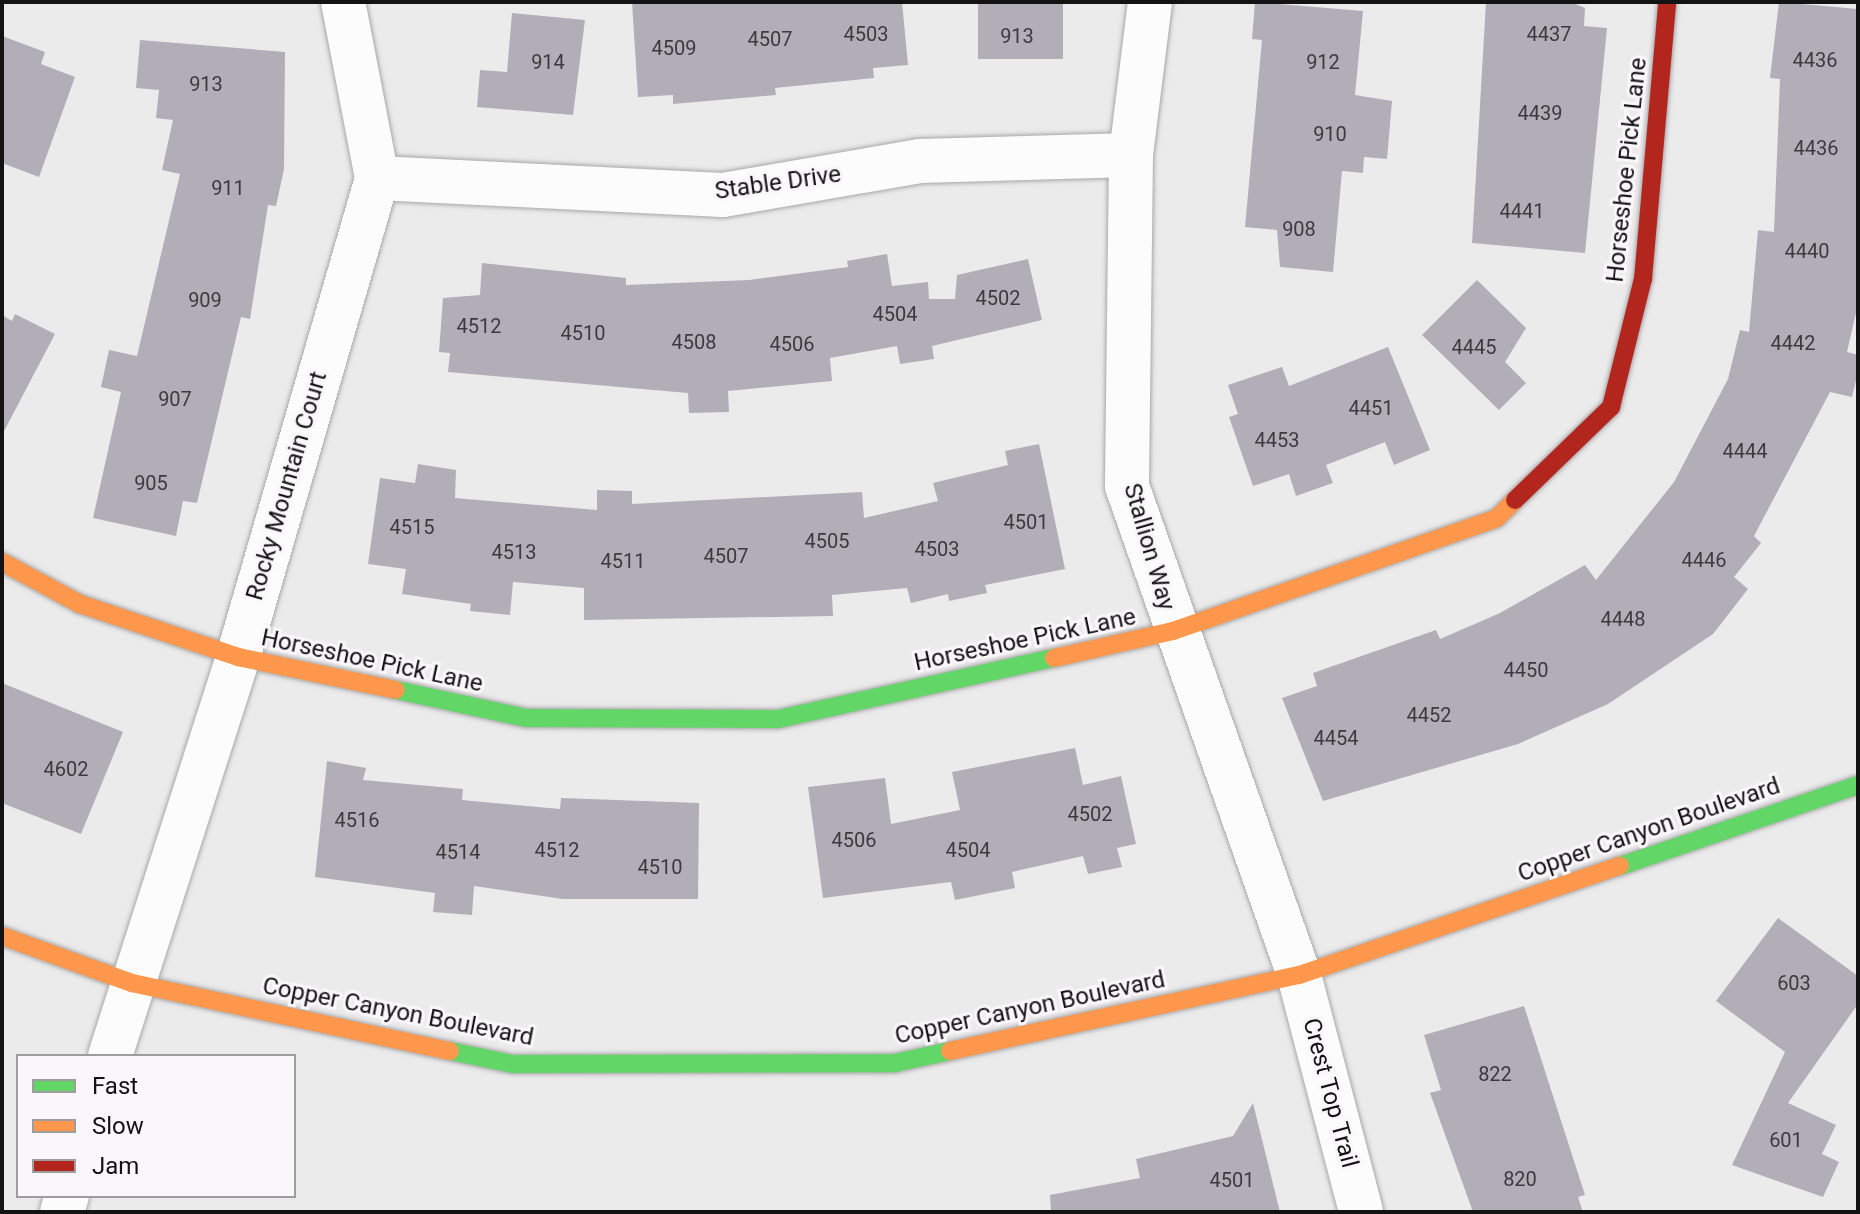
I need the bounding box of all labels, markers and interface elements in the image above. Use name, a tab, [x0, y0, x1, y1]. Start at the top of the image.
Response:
house number: 4503	[844, 22, 888, 46]
house number: 4437	[1527, 22, 1571, 46]
house number: 913	[1000, 24, 1034, 48]
house number: 4507	[748, 27, 792, 51]
house number: 4509	[652, 36, 696, 60]
house number: 4436	[1793, 48, 1837, 72]
house number: 914	[531, 50, 565, 74]
house number: 912	[1306, 50, 1340, 74]
street label: Horseshoe Pick Lane	[1601, 56, 1653, 284]
house number: 913	[189, 72, 223, 96]
house number: 4439	[1518, 101, 1562, 125]
house number: 910	[1313, 122, 1347, 146]
house number: 4436	[1794, 136, 1838, 160]
street label: Stable Drive	[713, 160, 843, 206]
house number: 911	[211, 176, 245, 200]
house number: 4441	[1500, 199, 1544, 223]
house number: 908	[1282, 217, 1316, 241]
house number: 4440	[1785, 239, 1829, 263]
house number: 4502	[976, 286, 1020, 310]
house number: 909	[188, 288, 222, 312]
house number: 4504	[873, 302, 917, 326]
house number: 4512	[457, 314, 501, 338]
house number: 4510	[561, 321, 605, 345]
house number: 4508	[672, 330, 716, 354]
house number: 4442	[1771, 331, 1815, 355]
house number: 4506	[770, 332, 814, 356]
house number: 4445	[1452, 335, 1496, 359]
street label: Rocky Mountain Court	[241, 368, 333, 604]
house number: 907	[158, 387, 192, 411]
house number: 4451	[1349, 396, 1393, 420]
house number: 4453	[1255, 428, 1299, 452]
house number: 4444	[1723, 439, 1767, 463]
house number: 905	[134, 471, 168, 495]
street label: Stallion Way	[1117, 480, 1181, 614]
house number: 4501	[1004, 510, 1048, 534]
house number: 4515	[390, 515, 434, 539]
house number: 4505	[805, 529, 849, 553]
house number: 4503	[915, 537, 959, 561]
house number: 4513	[492, 540, 536, 564]
house number: 4507	[704, 544, 748, 568]
house number: 4446	[1682, 548, 1726, 572]
house number: 4511	[601, 549, 645, 573]
street label: Horseshoe Pick Lane	[912, 602, 1138, 678]
house number: 4448	[1601, 607, 1645, 631]
street label: Horseshoe Pick Lane	[259, 623, 485, 699]
house number: 4450	[1504, 658, 1548, 682]
house number: 4452	[1407, 703, 1451, 727]
house number: 4454	[1314, 726, 1358, 750]
house number: 4602	[44, 757, 88, 781]
street label: Copper Canyon Boulevard	[1514, 772, 1784, 888]
house number: 4502	[1068, 802, 1112, 826]
house number: 4516	[335, 808, 379, 832]
house number: 4506	[832, 828, 876, 852]
house number: 4512	[535, 838, 579, 862]
house number: 4504	[946, 838, 990, 862]
house number: 4514	[436, 840, 480, 864]
house number: 4510	[638, 855, 682, 879]
street label: Copper Canyon Boulevard	[892, 965, 1168, 1051]
house number: 603	[1777, 971, 1811, 995]
street label: Copper Canyon Boulevard	[260, 972, 536, 1052]
street label: Crest Top Trail	[1296, 1015, 1364, 1171]
legend	[16, 1054, 296, 1198]
house number: 822	[1478, 1062, 1512, 1086]
text: Fast	[92, 1072, 138, 1100]
text: Slow	[92, 1112, 144, 1140]
house number: 601	[1769, 1128, 1803, 1152]
text: Jam	[92, 1152, 139, 1180]
house number: 820	[1503, 1167, 1537, 1191]
house number: 4501	[1210, 1168, 1254, 1192]

